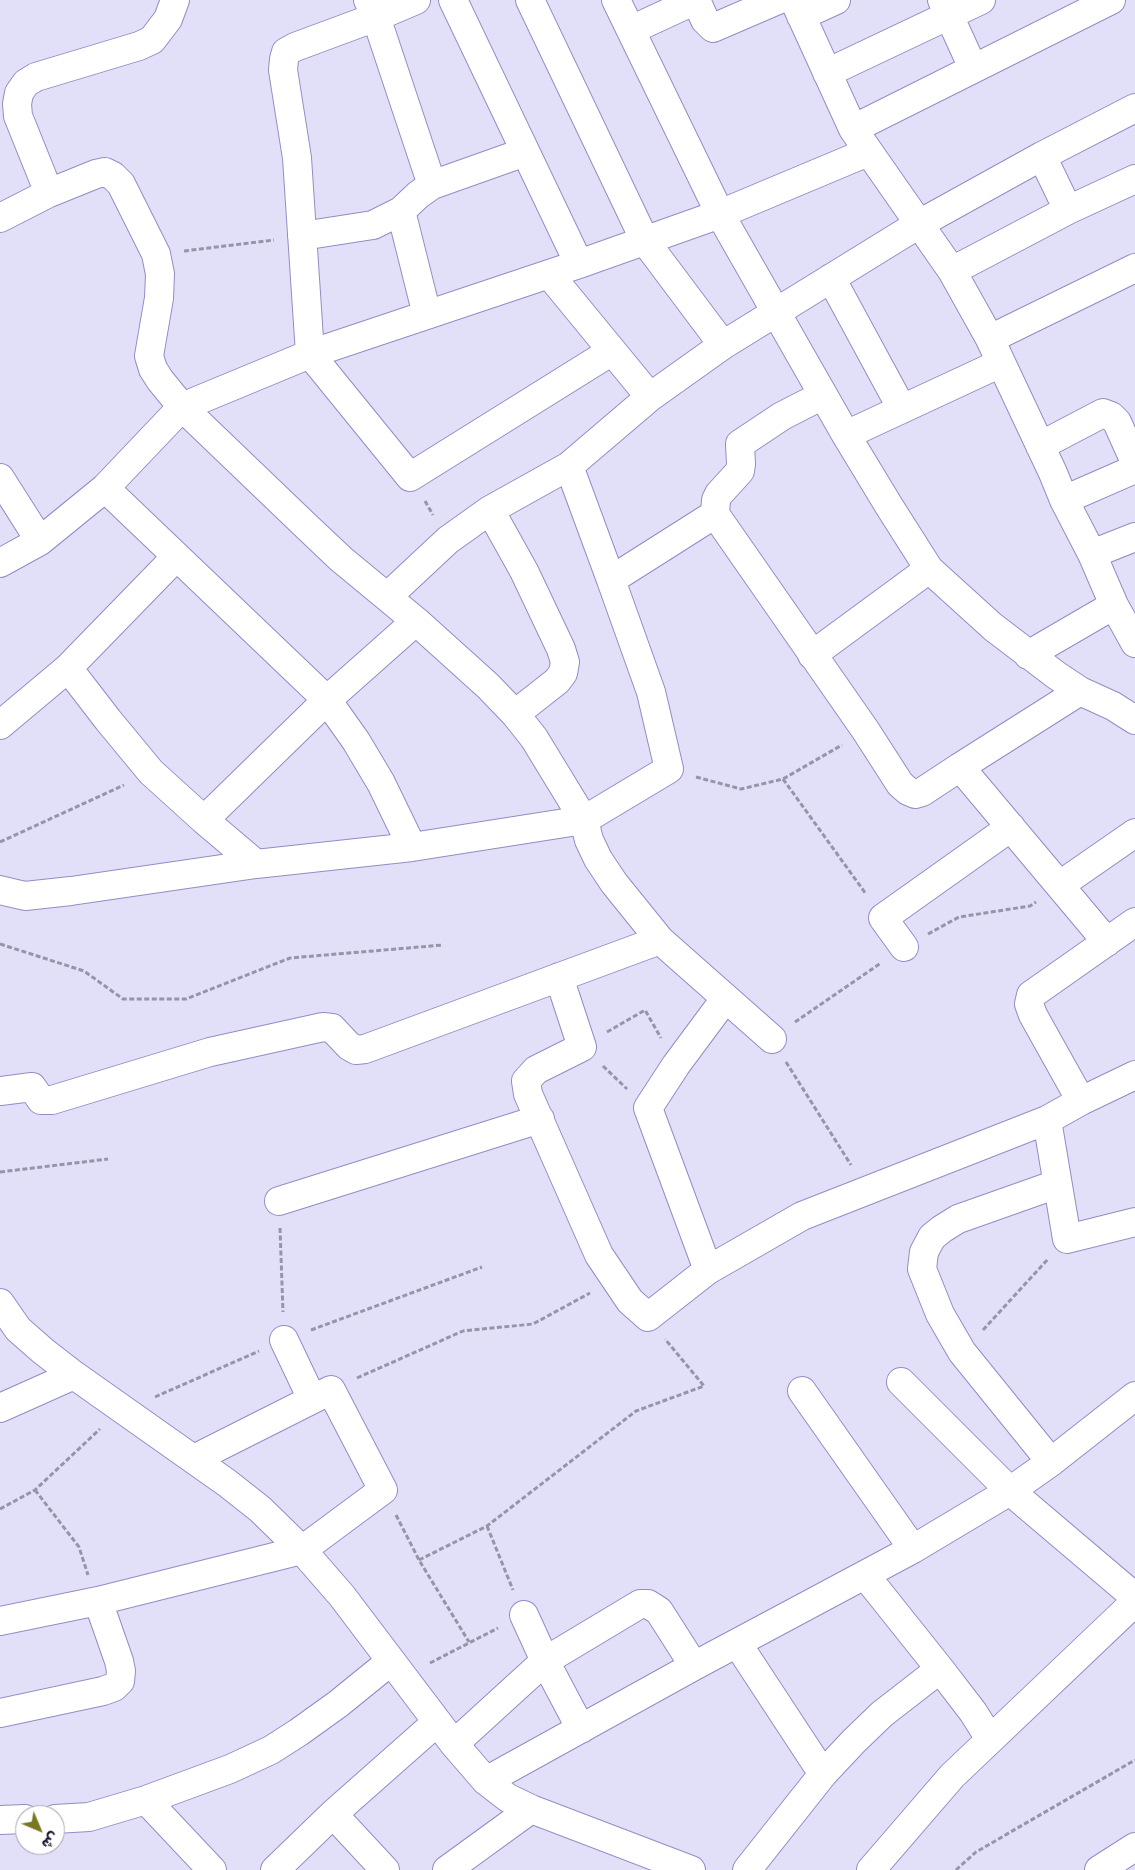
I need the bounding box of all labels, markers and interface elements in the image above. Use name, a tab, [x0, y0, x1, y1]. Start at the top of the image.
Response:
north arrow	[15, 1805, 65, 1855]
text: ش	[38, 1828, 63, 1853]

